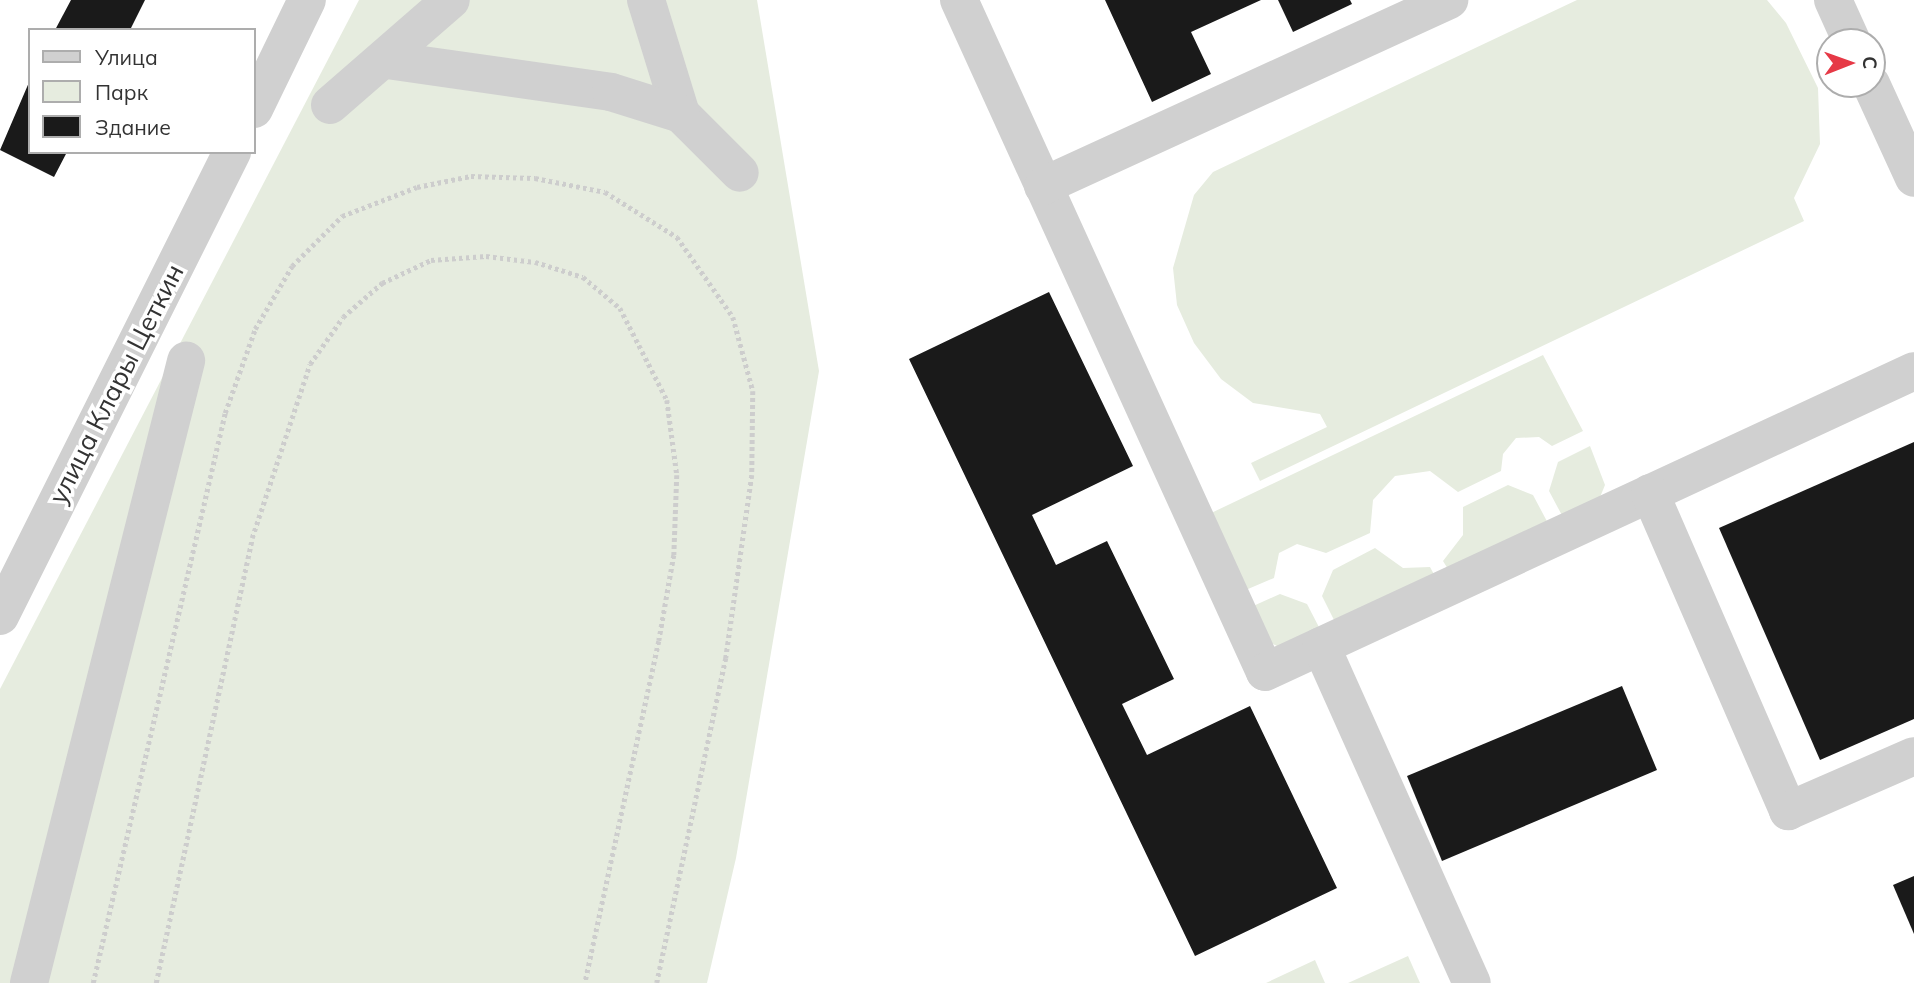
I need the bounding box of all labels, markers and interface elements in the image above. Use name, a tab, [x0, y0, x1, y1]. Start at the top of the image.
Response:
legend	[28, 28, 256, 154]
north arrow	[1816, 28, 1886, 98]
text: Улица	[95, 44, 158, 70]
text: С	[1858, 56, 1882, 69]
text: Парк	[95, 79, 148, 105]
text: Здание	[95, 114, 171, 140]
street label: улица Клары Цеткин	[42, 259, 190, 509]

